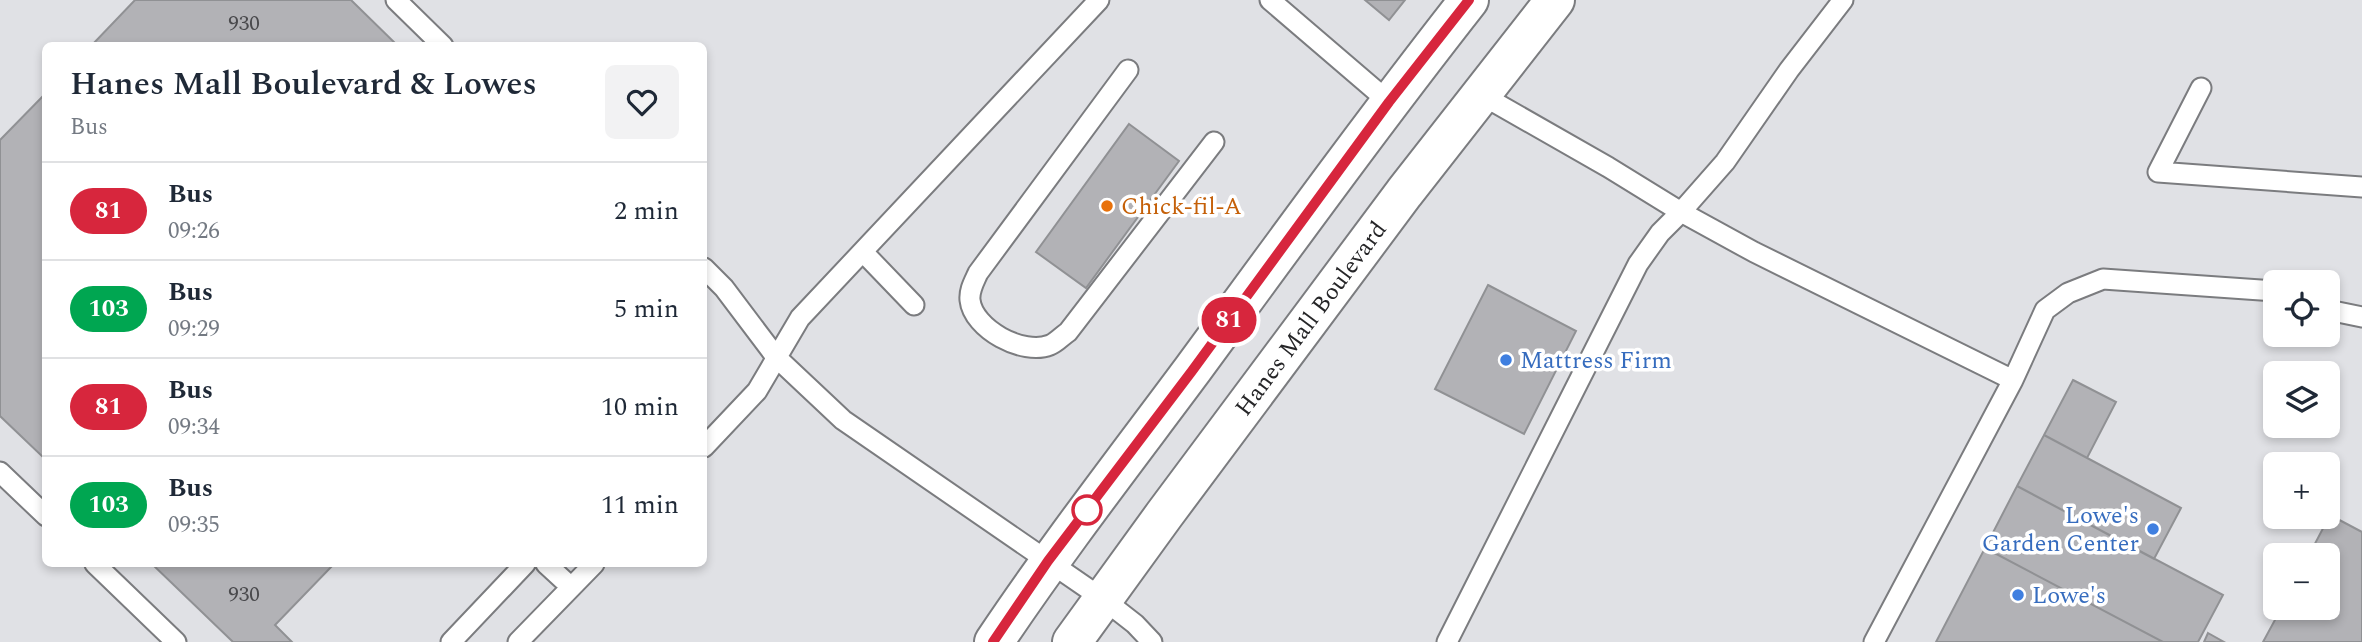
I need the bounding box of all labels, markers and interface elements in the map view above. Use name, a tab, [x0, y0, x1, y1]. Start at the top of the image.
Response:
house number: 930	[228, 8, 260, 40]
text: Hanes Mall Boulevard & Lowes	[70, 59, 537, 109]
button: heart	[605, 65, 679, 139]
text: Bus	[70, 110, 108, 145]
text: Bus	[168, 174, 213, 214]
place label: Chick-fil-A	[1121, 189, 1242, 225]
text: 2 min	[614, 191, 679, 231]
text: 81	[95, 193, 122, 229]
marker: Chick-fil-A	[1099, 198, 1115, 214]
text: 09:26	[168, 214, 220, 249]
street label: Hanes Mall Boulevard	[1227, 214, 1396, 424]
map controls	[2263, 270, 2340, 620]
button: locate	[2263, 270, 2340, 347]
text: Bus	[168, 272, 213, 312]
text: 5 min	[614, 289, 679, 329]
text: 103	[88, 291, 129, 327]
line badge: 81	[1198, 297, 1260, 343]
text: 81	[1216, 302, 1242, 338]
text: 09:29	[168, 312, 220, 347]
place label: Mattress Firm	[1520, 343, 1672, 379]
marker: Mattress Firm	[1498, 352, 1514, 368]
button: layers	[2263, 361, 2340, 438]
text: Bus	[168, 370, 213, 410]
text: 10 min	[601, 387, 679, 427]
text: 81	[95, 389, 122, 425]
text: 09:34	[168, 410, 220, 445]
button: +	[2263, 452, 2340, 529]
text: Bus	[168, 468, 213, 508]
text: 11 min	[601, 485, 679, 525]
text: 103	[88, 487, 129, 523]
unlabelled marker	[1072, 495, 1102, 525]
place label: Lowe's Garden Center	[1982, 498, 2139, 562]
text: 09:35	[168, 508, 220, 543]
marker: Lowe's Garden Center	[2145, 521, 2161, 537]
button: −	[2263, 543, 2340, 620]
place label: Lowe's	[2032, 578, 2106, 614]
house number: 930	[228, 579, 260, 611]
marker: Lowe's	[2010, 587, 2026, 603]

